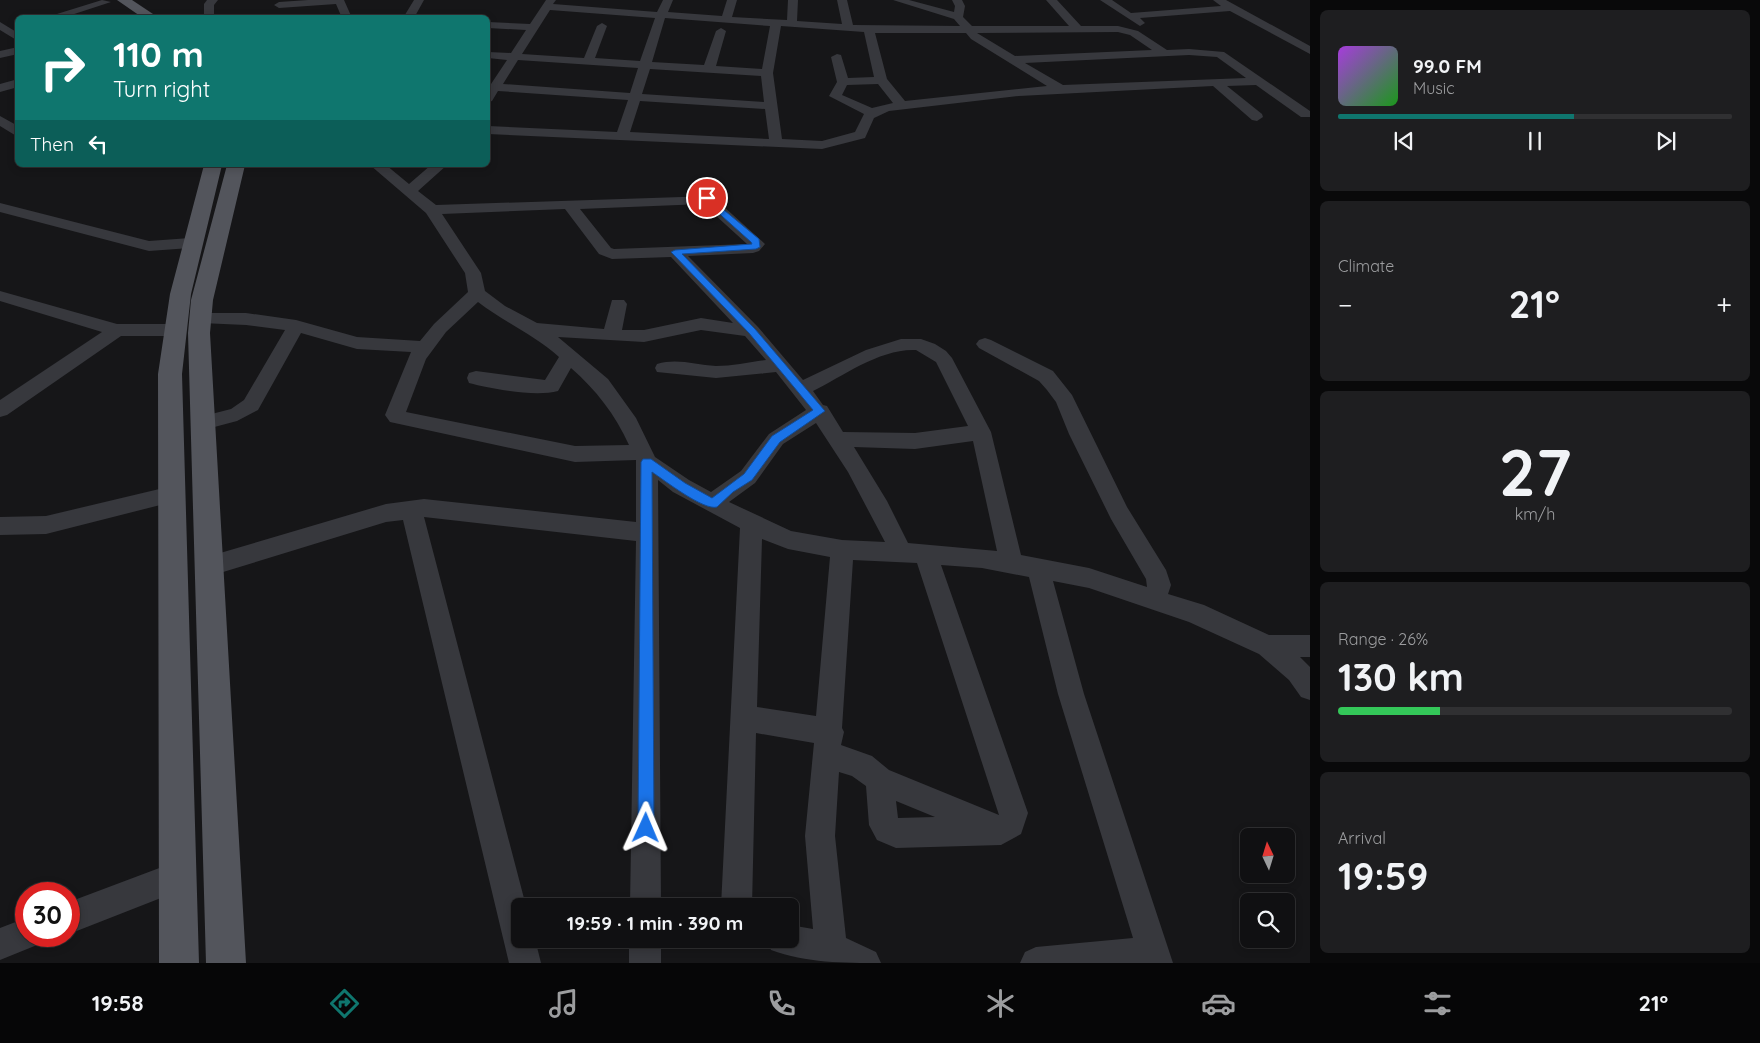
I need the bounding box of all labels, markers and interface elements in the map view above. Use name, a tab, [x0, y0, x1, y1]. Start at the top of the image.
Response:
text: 110 m	[113, 32, 204, 76]
icon: right	[30, 35, 95, 100]
text: 99.0 FM	[1413, 54, 1482, 78]
text: Turn right	[113, 75, 210, 103]
text: Music	[1413, 78, 1455, 98]
icon: previous	[1390, 127, 1418, 155]
icon: pause	[1521, 127, 1549, 155]
icon: next	[1652, 127, 1680, 155]
icon: left	[84, 130, 112, 158]
text: Then	[30, 132, 74, 156]
pin	[686, 177, 728, 219]
icon: arrive	[693, 184, 721, 212]
text: Climate	[1338, 256, 1394, 276]
text: 21°	[1509, 280, 1560, 328]
text: −	[1338, 287, 1353, 322]
text: +	[1716, 287, 1732, 322]
text: 27	[1499, 431, 1571, 512]
text: km/h	[1515, 504, 1555, 524]
text: Range · 26%	[1338, 629, 1428, 649]
text: 130 km	[1338, 653, 1464, 701]
position arrow	[619, 801, 671, 853]
north arrow	[1240, 828, 1295, 882]
map controls	[1240, 828, 1295, 948]
text: Arrival	[1338, 828, 1386, 848]
text: 19:59	[1338, 852, 1428, 900]
speed limit sign: 30	[15, 882, 80, 947]
button: search	[1240, 893, 1295, 948]
text: 19:59 · 1 min · 390 m	[567, 911, 743, 935]
icon: directions	[327, 986, 362, 1021]
icon: music	[546, 986, 581, 1021]
icon: phone	[764, 986, 799, 1021]
icon: climate	[983, 986, 1018, 1021]
icon: car	[1201, 986, 1236, 1021]
icon: filters	[1420, 986, 1455, 1021]
text: 19:58	[92, 989, 144, 1017]
text: 21°	[1638, 989, 1668, 1017]

